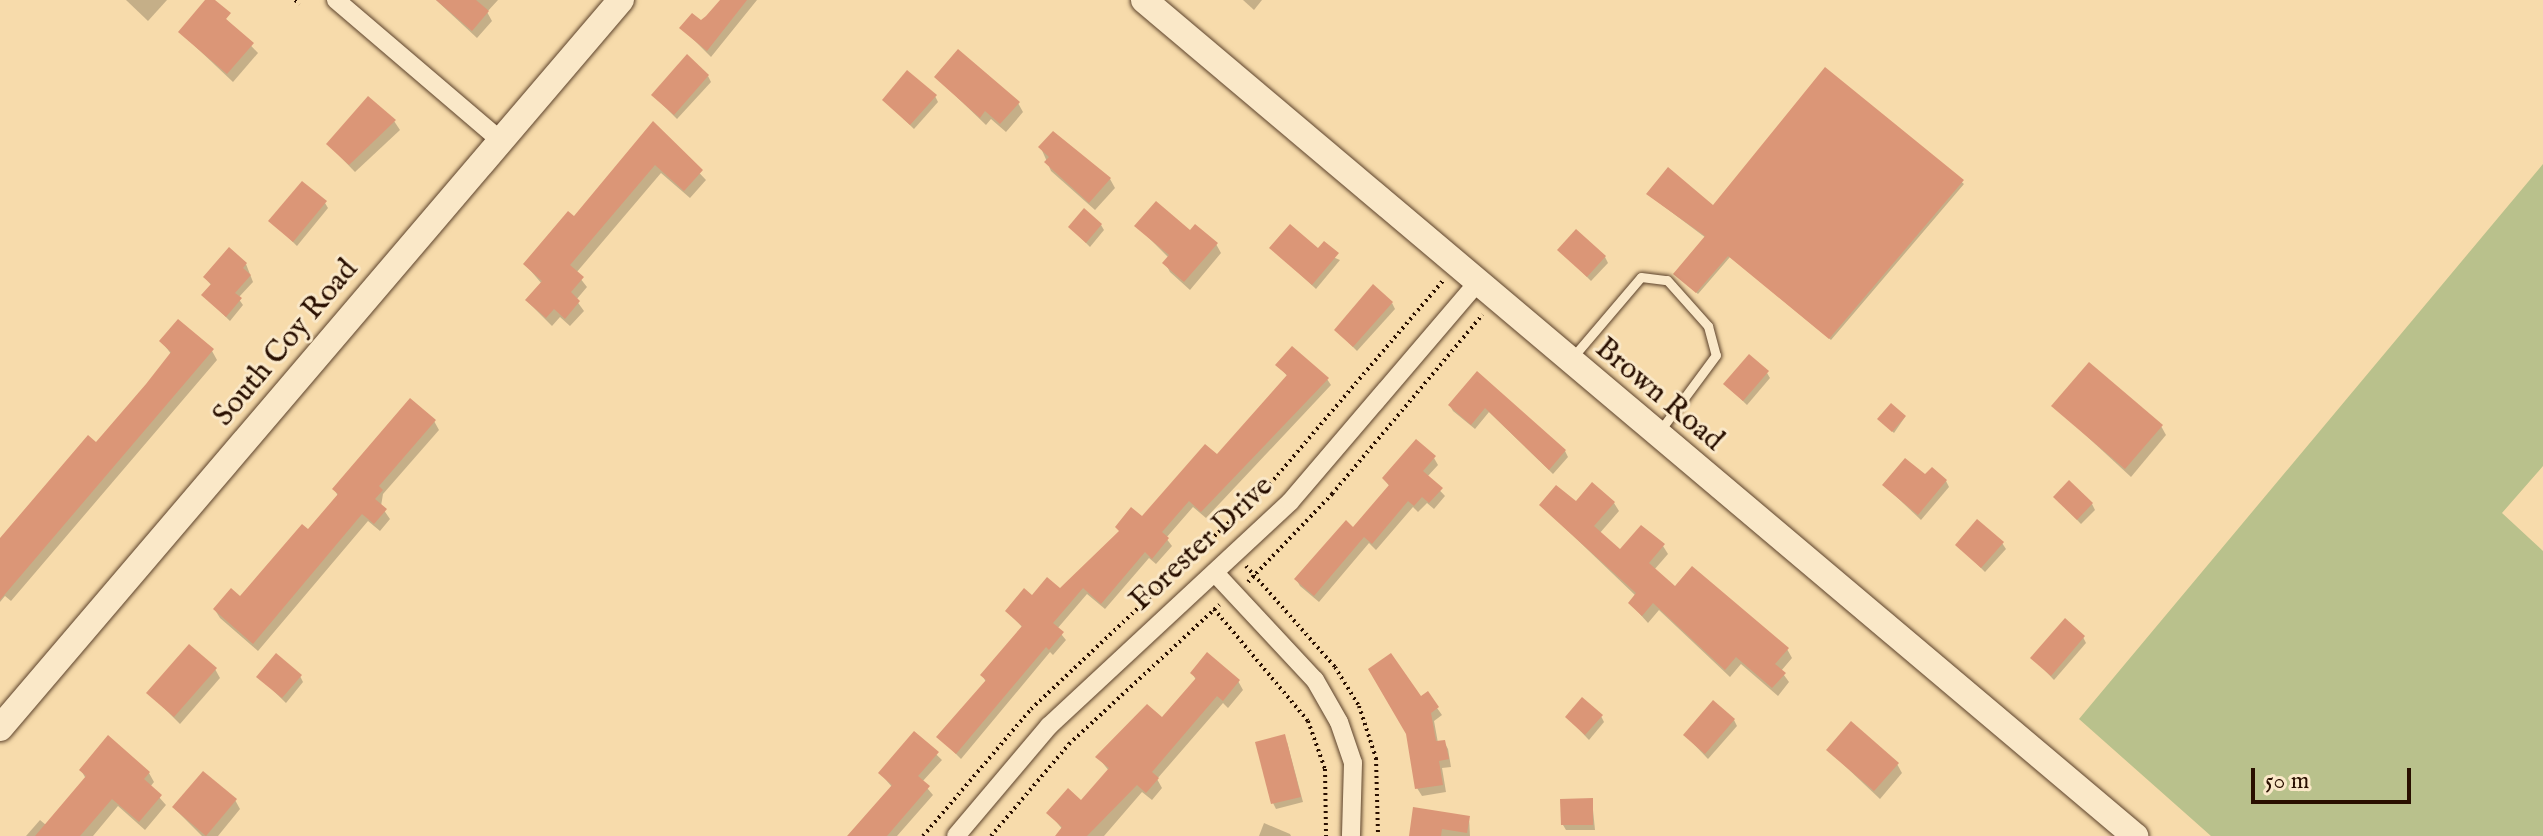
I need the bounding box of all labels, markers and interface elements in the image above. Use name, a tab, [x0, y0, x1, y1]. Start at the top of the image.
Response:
street label: South Coy Road	[206, 252, 366, 434]
street label: Brown Road	[1587, 331, 1731, 459]
street label: Forester Drive	[1123, 469, 1281, 619]
scale bar	[2255, 752, 2415, 802]
text: 50 m	[2265, 766, 2309, 797]

